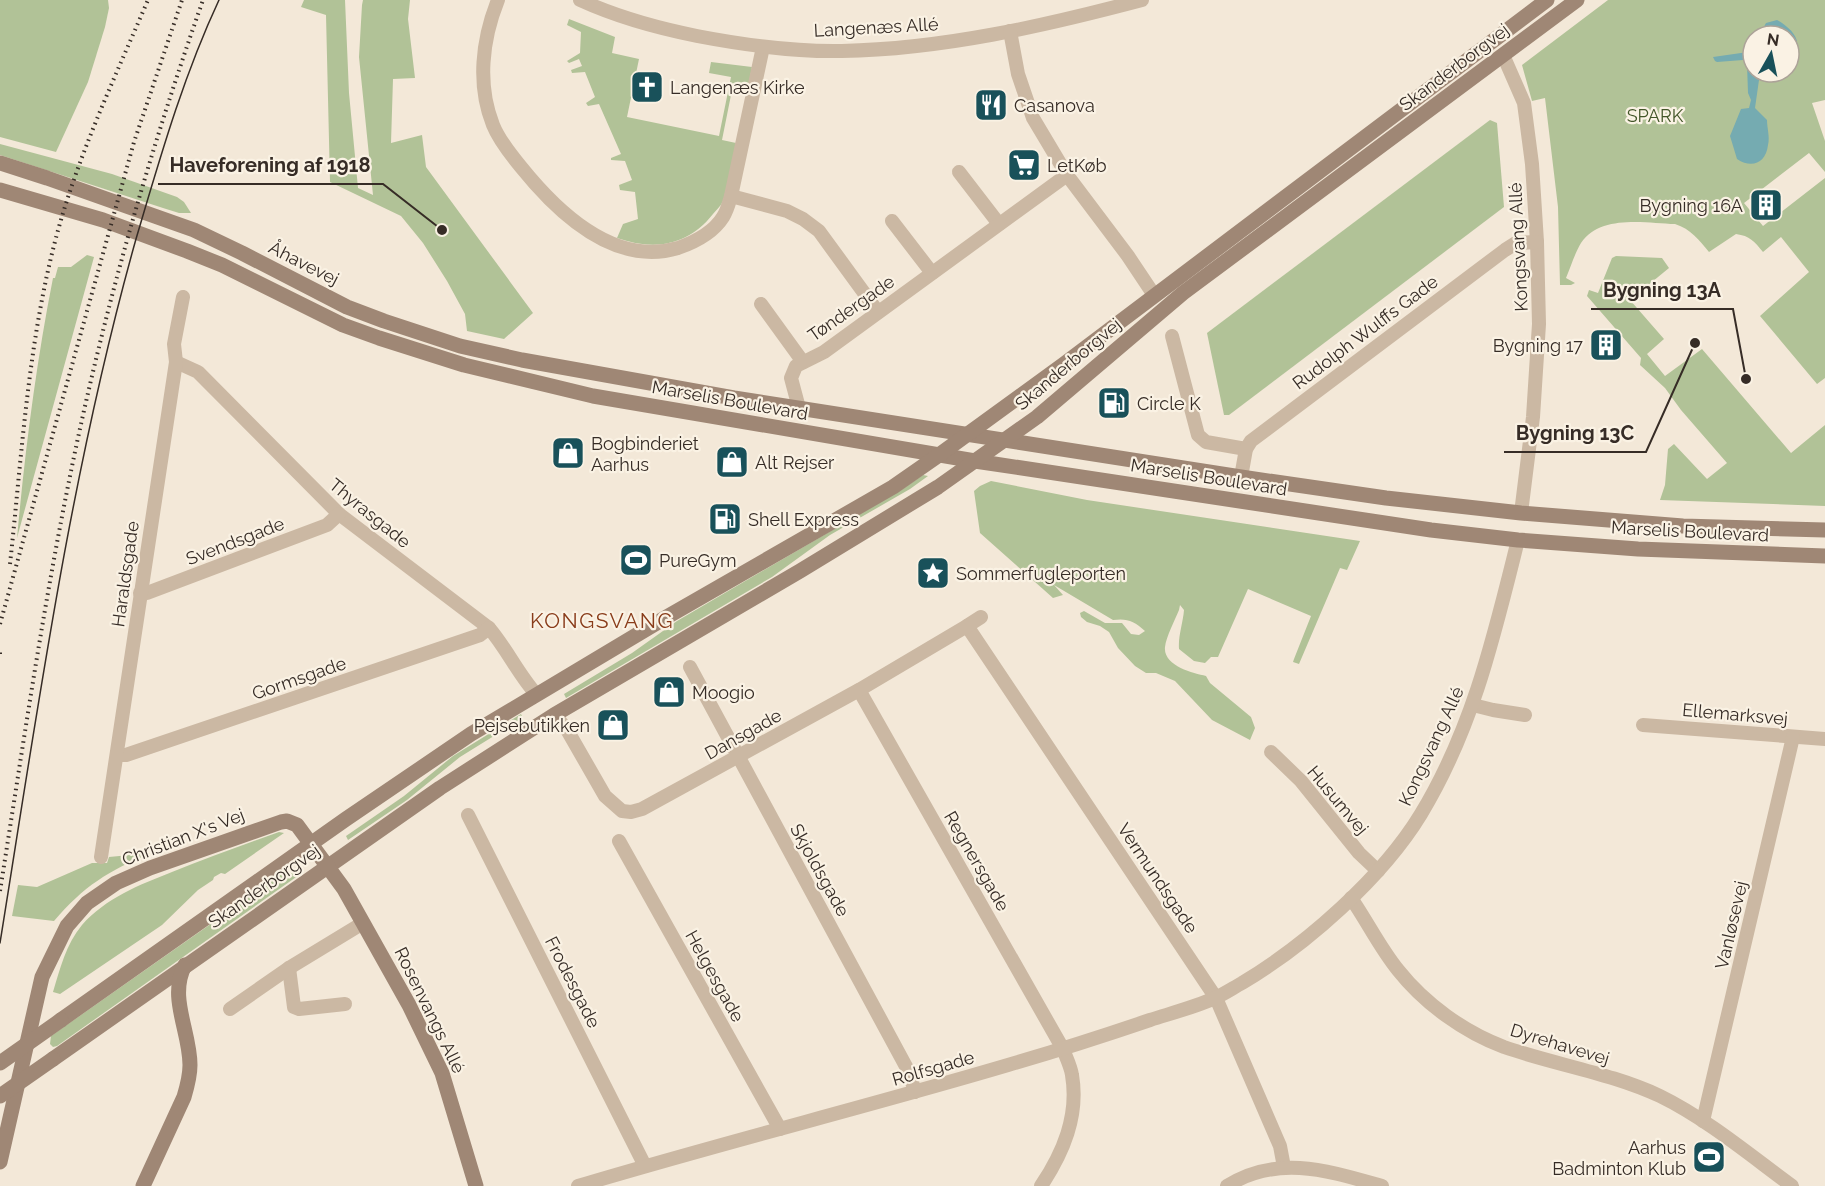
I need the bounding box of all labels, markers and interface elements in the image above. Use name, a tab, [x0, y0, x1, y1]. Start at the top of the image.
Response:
street label: Langenæs Allé	[813, 13, 939, 41]
street label: Skanderborgvej	[1395, 19, 1513, 115]
north arrow	[1741, 24, 1801, 84]
text: N	[1766, 29, 1781, 50]
church icon: Langenæs Kirke	[629, 69, 665, 105]
place label: Langenæs Kirke	[670, 77, 805, 98]
restaurant icon: Casanova	[973, 87, 1009, 123]
place label: Casanova	[1014, 95, 1095, 116]
park label: SPARK	[1627, 105, 1684, 126]
callout: Haveforening af 1918	[158, 146, 383, 184]
supermarket icon: LetKøb	[1006, 147, 1042, 183]
text: Haveforening af 1918	[170, 153, 370, 177]
place label: LetKøb	[1047, 155, 1107, 176]
street label: Kongsvang Allé	[1504, 182, 1532, 312]
building icon: Bygning 16A	[1748, 187, 1784, 223]
place label: Bygning 16A	[1639, 195, 1743, 216]
street label: Åhavevej	[266, 236, 343, 290]
street label: Tøndergade	[804, 270, 899, 345]
street label: Rudolph Wulffs Gade	[1288, 270, 1442, 394]
callout: Bygning 13A	[1591, 271, 1733, 309]
text: Bygning 13A	[1603, 278, 1722, 302]
street label: Skanderborgvej	[1011, 314, 1125, 414]
building icon: Bygning 17	[1588, 327, 1624, 363]
place label: Bygning 17	[1493, 335, 1583, 356]
street label: Marselis Boulevard	[650, 376, 810, 424]
fuel station icon: Circle K	[1096, 385, 1132, 421]
place label: Circle K	[1137, 393, 1201, 414]
callout: Bygning 13C	[1504, 414, 1646, 452]
text: Bygning 13C	[1516, 421, 1634, 445]
place label: Bogbinderiet Aarhus	[591, 433, 699, 475]
shop icon: Bogbinderiet Aarhus	[550, 435, 586, 471]
shop icon: Alt Rejser	[714, 444, 750, 480]
place label: Alt Rejser	[755, 452, 835, 473]
street label: Marselis Boulevard	[1129, 454, 1289, 500]
street label: Thyrasgade	[325, 474, 415, 552]
fuel station icon: Shell Express	[707, 501, 743, 537]
place label: Shell Express	[748, 509, 859, 530]
street label: Svendsgade	[183, 512, 287, 569]
street label: Marselis Boulevard	[1610, 516, 1770, 546]
street label: Haraldsgade	[107, 519, 143, 628]
sports icon: PureGym	[618, 542, 654, 578]
place label: PureGym	[659, 550, 737, 571]
place icon: Sommerfugleporten	[915, 555, 951, 591]
place label: Sommerfugleporten	[956, 563, 1126, 584]
district label: KONGSVANG	[530, 608, 674, 633]
street label: Gormsgade	[249, 652, 349, 704]
shop icon: Moogio	[651, 674, 687, 710]
place label: Moogio	[692, 682, 755, 703]
street label: Kongsvang Allé	[1394, 683, 1468, 809]
street label: Ellemarksvej	[1681, 699, 1789, 729]
street label: Dansgade	[701, 704, 785, 764]
shop icon: Pejsebutikken	[595, 707, 631, 743]
place label: Pejsebutikken	[474, 715, 590, 736]
street label: Husumvej	[1303, 761, 1373, 839]
street label: Christian X's Vej	[119, 804, 247, 870]
street label: Regnersgade	[940, 807, 1014, 915]
street label: Vermundsgade	[1113, 819, 1203, 937]
street label: Skjoldsgade	[786, 820, 854, 920]
street label: Skanderborgvej	[204, 840, 324, 932]
street label: Vanløsevej	[1711, 879, 1751, 971]
street label: Helgesgade	[681, 926, 749, 1026]
street label: Frodesgade	[541, 933, 605, 1032]
street label: Rosenvangs Allé	[390, 943, 470, 1077]
street label: Dyrehavevej	[1508, 1019, 1612, 1069]
street label: Rolfsgade	[890, 1046, 977, 1090]
place label: Aarhus Badminton Klub	[1552, 1137, 1686, 1179]
sports icon: Aarhus Badminton Klub	[1691, 1139, 1727, 1175]

